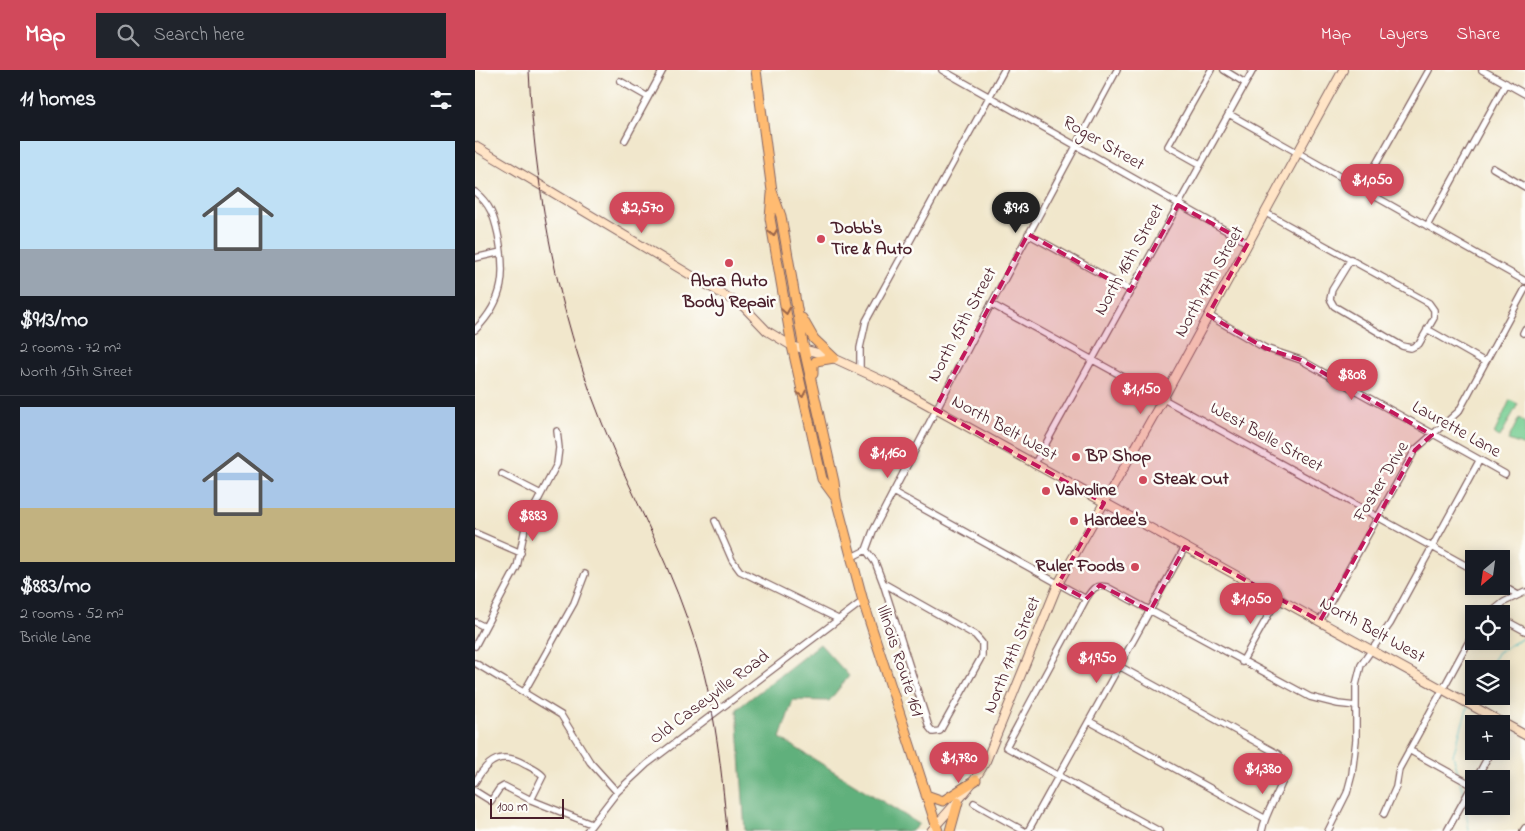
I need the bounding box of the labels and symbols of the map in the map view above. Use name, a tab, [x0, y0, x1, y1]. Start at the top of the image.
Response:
street label: Roger Street	[1057, 110, 1149, 179]
pin: $1,050	[1331, 164, 1413, 206]
pin: $2,570	[601, 191, 683, 234]
pin: $913	[986, 191, 1046, 234]
street label: North 16th Street	[1088, 199, 1172, 321]
place label: Dobb's Tire & Auto	[830, 216, 912, 263]
street label: North 17th Street	[1169, 222, 1251, 342]
one-way arrow	[767, 229, 777, 238]
marker: Dobb's Tire & Auto	[815, 233, 827, 245]
marker: Abra Auto Body Repair	[723, 257, 735, 269]
street label: North 15th Street	[922, 263, 1004, 387]
place label: Abra Auto Body Repair	[682, 269, 776, 317]
one-way arrow	[781, 307, 791, 315]
pin: $808	[1322, 358, 1382, 401]
pin: $1,150	[1100, 372, 1182, 415]
street label: North Belt West	[946, 389, 1062, 469]
one-way arrow	[796, 390, 807, 399]
street label: Laurette Lane	[1407, 395, 1506, 466]
street label: West Belle Street	[1205, 396, 1327, 480]
pin: $1,160	[847, 436, 929, 479]
street label: Foster Drive	[1347, 436, 1417, 528]
place label: BP Shop	[1085, 444, 1151, 470]
marker: BP Shop	[1070, 451, 1082, 463]
place label: Steak Out	[1153, 467, 1230, 493]
marker: Steak Out	[1137, 474, 1149, 486]
place label: Valvoline	[1055, 478, 1117, 504]
marker: Valvoline	[1040, 485, 1052, 497]
pin: $883	[503, 500, 563, 542]
place label: Hardee's	[1084, 508, 1147, 534]
marker: Hardee's	[1068, 515, 1080, 527]
north arrow	[1465, 550, 1510, 595]
place label: Ruler Foods	[1036, 554, 1125, 580]
marker: Ruler Foods	[1129, 561, 1141, 573]
pin: $1,050	[1210, 582, 1292, 625]
street label: North Belt West	[1314, 591, 1430, 671]
street label: North 17th Street	[978, 593, 1048, 717]
street label: Illinois Route 161	[869, 602, 929, 721]
pin: $1,950	[1056, 642, 1138, 684]
street label: Old Caseyville Road	[645, 644, 775, 752]
pin: $1,780	[918, 742, 1000, 784]
pin: $1,380	[1222, 752, 1304, 795]
scale bar	[490, 796, 564, 819]

